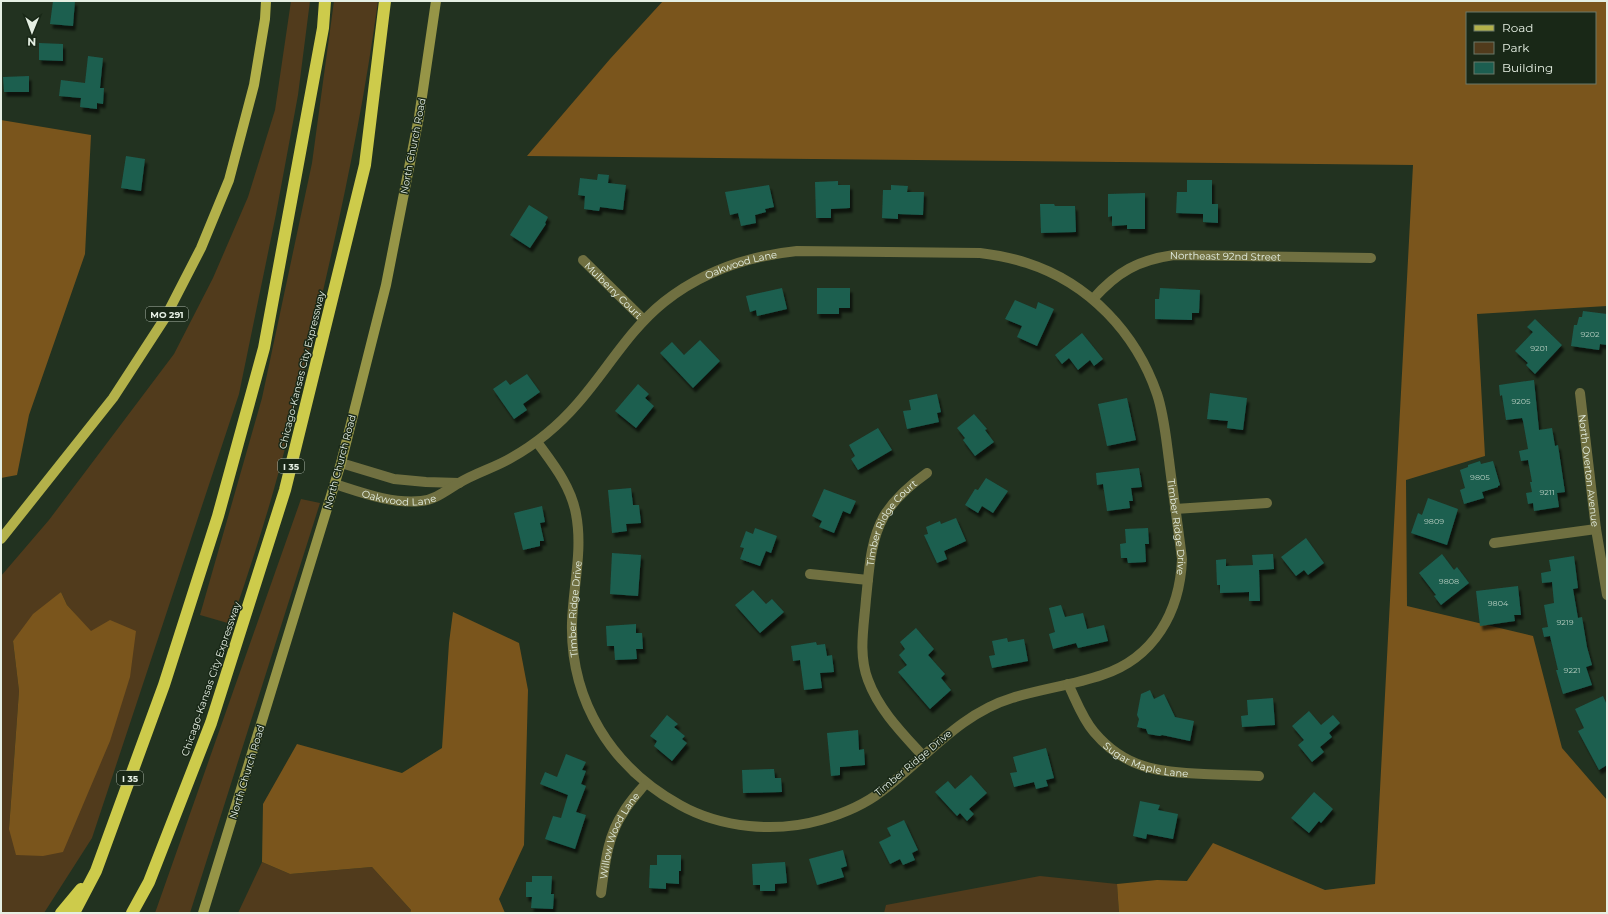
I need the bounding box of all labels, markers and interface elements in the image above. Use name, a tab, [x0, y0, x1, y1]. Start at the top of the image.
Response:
north arrow	[12, 12, 52, 52]
legend	[1466, 12, 1596, 84]
text: Road	[1502, 20, 1533, 35]
text: N	[27, 35, 36, 49]
text: Park	[1502, 40, 1530, 55]
text: Building	[1502, 60, 1553, 75]
street label: North Church Road	[397, 97, 429, 195]
street label: Oakwood Lane	[702, 247, 778, 282]
street label: Northeast 92nd Street	[1170, 248, 1281, 263]
street label: Mulberry Court	[582, 259, 645, 321]
street label: Chicago-Kansas City Expressway	[276, 289, 328, 450]
road number: MO 291	[146, 307, 188, 321]
house number: 9202	[1580, 329, 1600, 339]
house number: 9201	[1530, 343, 1548, 353]
house number: 9205	[1511, 396, 1531, 406]
street label: North Church Road	[321, 413, 359, 511]
street label: North Overton Avenue	[1576, 413, 1602, 527]
road number: I 35	[278, 459, 304, 473]
house number: 9805	[1470, 472, 1490, 482]
street label: Timber Ridge Court	[863, 477, 919, 567]
street label: Timber Ridge Drive	[1165, 478, 1189, 576]
street label: Oakwood Lane	[360, 486, 438, 508]
house number: 9211	[1539, 487, 1555, 497]
house number: 9809	[1424, 516, 1444, 526]
street label: Timber Ridge Drive	[565, 560, 584, 658]
house number: 9808	[1439, 576, 1459, 586]
house number: 9804	[1488, 598, 1509, 608]
street label: Chicago-Kansas City Expressway	[178, 600, 244, 758]
house number: 9219	[1556, 617, 1574, 627]
house number: 9221	[1564, 665, 1580, 675]
street label: North Church Road	[227, 723, 267, 821]
street label: Timber Ridge Drive	[872, 727, 954, 799]
street label: Sugar Maple Lane	[1101, 739, 1189, 780]
road number: I 35	[117, 771, 143, 785]
street label: Willow Wood Lane	[596, 789, 642, 880]

